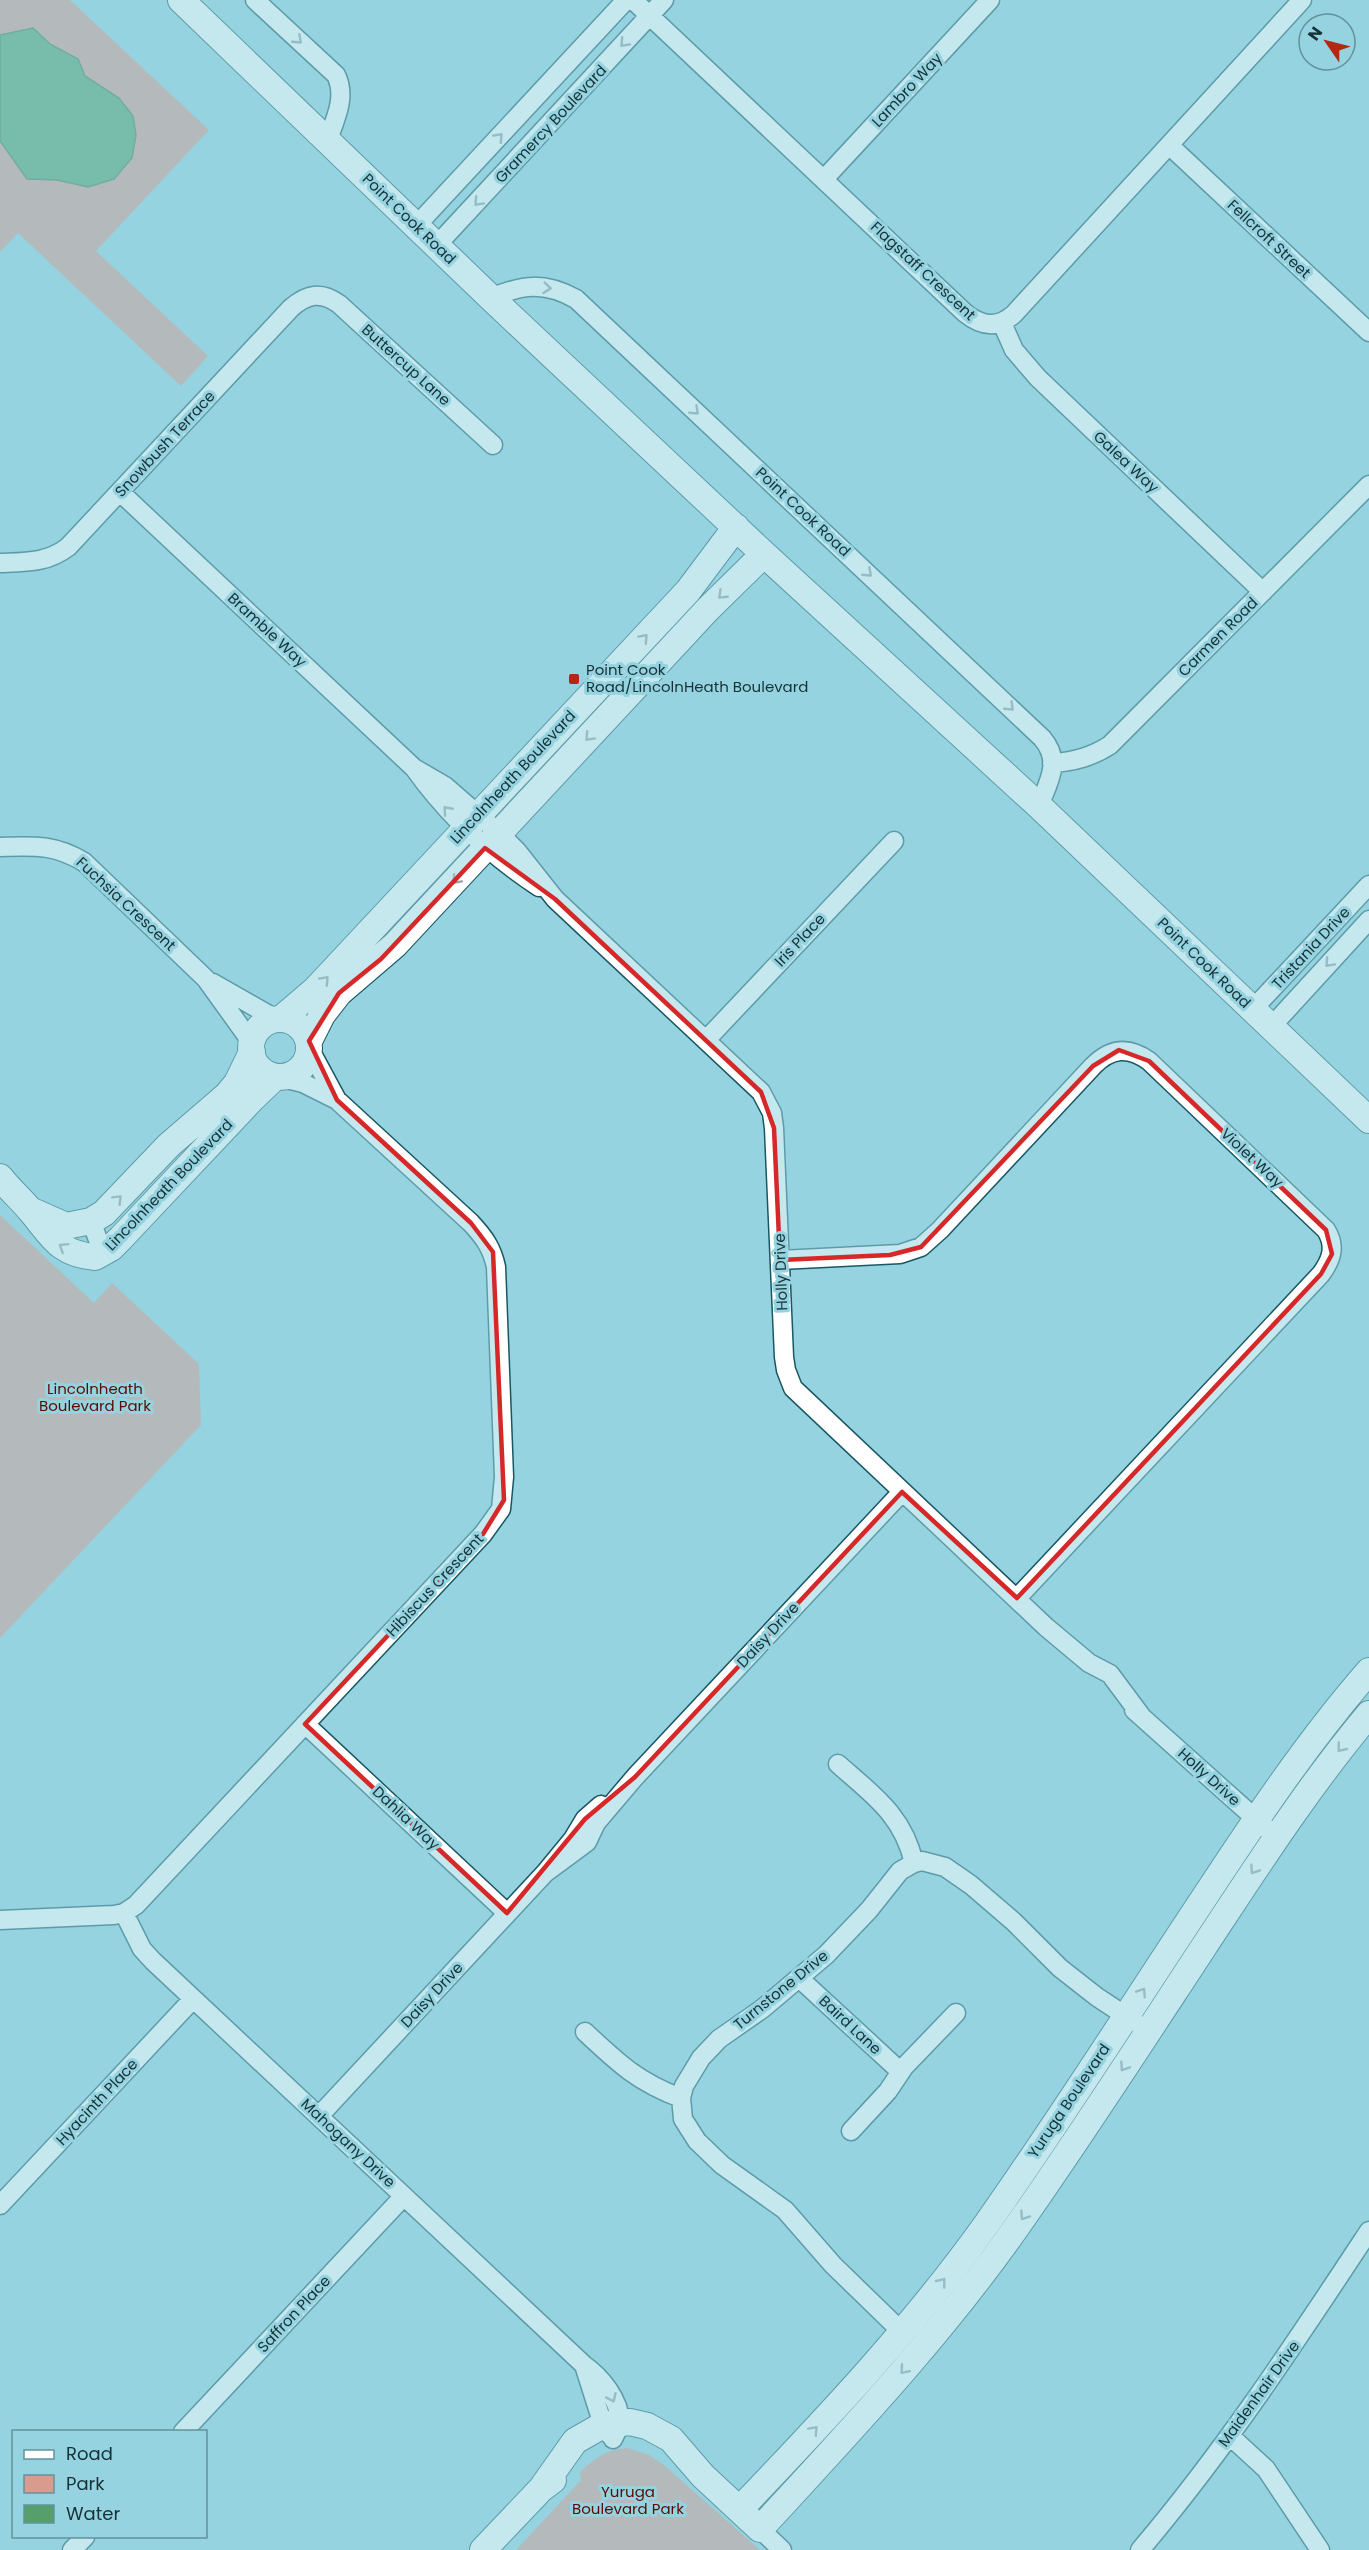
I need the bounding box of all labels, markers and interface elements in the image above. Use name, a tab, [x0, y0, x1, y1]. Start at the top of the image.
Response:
north arrow	[1297, 12, 1357, 72]
text: N	[1302, 22, 1328, 45]
one-way arrow	[292, 33, 302, 44]
one-way arrow	[621, 36, 632, 47]
street label: Lambro Way	[867, 47, 947, 131]
street label: Gramercy Boulevard	[490, 60, 611, 187]
one-way arrow	[492, 134, 503, 144]
street label: Point Cook Road	[358, 169, 461, 269]
one-way arrow	[474, 195, 485, 206]
street label: Fellcroft Street	[1223, 195, 1316, 283]
street label: Flagstaff Crescent	[866, 216, 980, 325]
one-way arrow	[542, 281, 552, 294]
street label: Buttercup Lane	[357, 319, 455, 410]
street label: Snowbush Terrace	[110, 386, 220, 502]
one-way arrow	[688, 403, 699, 414]
street label: Galea Way	[1089, 426, 1164, 498]
street label: Point Cook Road	[751, 462, 855, 561]
one-way arrow	[861, 566, 871, 577]
street label: Bramble Way	[223, 588, 312, 672]
one-way arrow	[719, 588, 730, 599]
street label: Carmen Road	[1173, 592, 1262, 681]
one-way arrow	[637, 634, 648, 644]
place label: Point Cook Road/LincolnHeath Boulevard	[586, 659, 808, 697]
marker: Point Cook Road/LincolnHeath Boulevard	[567, 672, 581, 686]
one-way arrow	[1003, 700, 1013, 711]
street label: Lincolnheath Boulevard	[445, 705, 580, 848]
one-way arrow	[585, 730, 596, 741]
one-way arrow	[443, 807, 454, 817]
street label: Fuchsia Crescent	[72, 852, 181, 955]
one-way arrow	[452, 873, 463, 884]
street label: Tristania Drive	[1267, 902, 1354, 994]
street label: Iris Place	[770, 908, 830, 971]
street label: Point Cook Road	[1153, 913, 1256, 1013]
one-way arrow	[1325, 956, 1336, 966]
one-way arrow	[318, 976, 329, 987]
street label: Lincolnheath Boulevard	[100, 1114, 237, 1255]
street label: Violet Way	[1216, 1123, 1289, 1193]
one-way arrow	[111, 1195, 122, 1205]
street label: Holly Drive	[769, 1233, 792, 1311]
one-way arrow	[59, 1242, 69, 1254]
park label: Lincolnheath Boulevard Park	[39, 1378, 151, 1416]
street label: Hibiscus Crescent	[381, 1528, 488, 1641]
street label: Daisy Drive	[732, 1597, 803, 1672]
one-way arrow	[1338, 1741, 1349, 1752]
street label: Holly Drive	[1174, 1743, 1245, 1810]
street label: Dahlia Way	[368, 1781, 445, 1855]
one-way arrow	[1251, 1863, 1262, 1874]
street label: Turnstone Drive	[729, 1945, 832, 2034]
street label: Daisy Drive	[396, 1957, 467, 2032]
one-way arrow	[1135, 1988, 1146, 1999]
street label: Baird Lane	[815, 1990, 886, 2059]
street label: Yuruga Boulevard	[1023, 2039, 1115, 2162]
street label: Hyacinth Place	[51, 2054, 142, 2150]
one-way arrow	[1120, 2061, 1131, 2072]
street label: Mahogany Drive	[296, 2093, 400, 2192]
one-way arrow	[1020, 2210, 1031, 2221]
street label: Saffron Place	[252, 2270, 335, 2357]
one-way arrow	[934, 2278, 945, 2289]
street label: Maidenhair Drive	[1213, 2336, 1304, 2451]
one-way arrow	[901, 2363, 912, 2374]
one-way arrow	[604, 2392, 616, 2403]
one-way arrow	[807, 2426, 818, 2436]
legend	[12, 2430, 207, 2538]
text: Road	[66, 2441, 113, 2466]
text: Park	[66, 2471, 105, 2496]
park label: Yuruga Boulevard Park	[572, 2481, 684, 2519]
text: Water	[66, 2501, 120, 2526]

